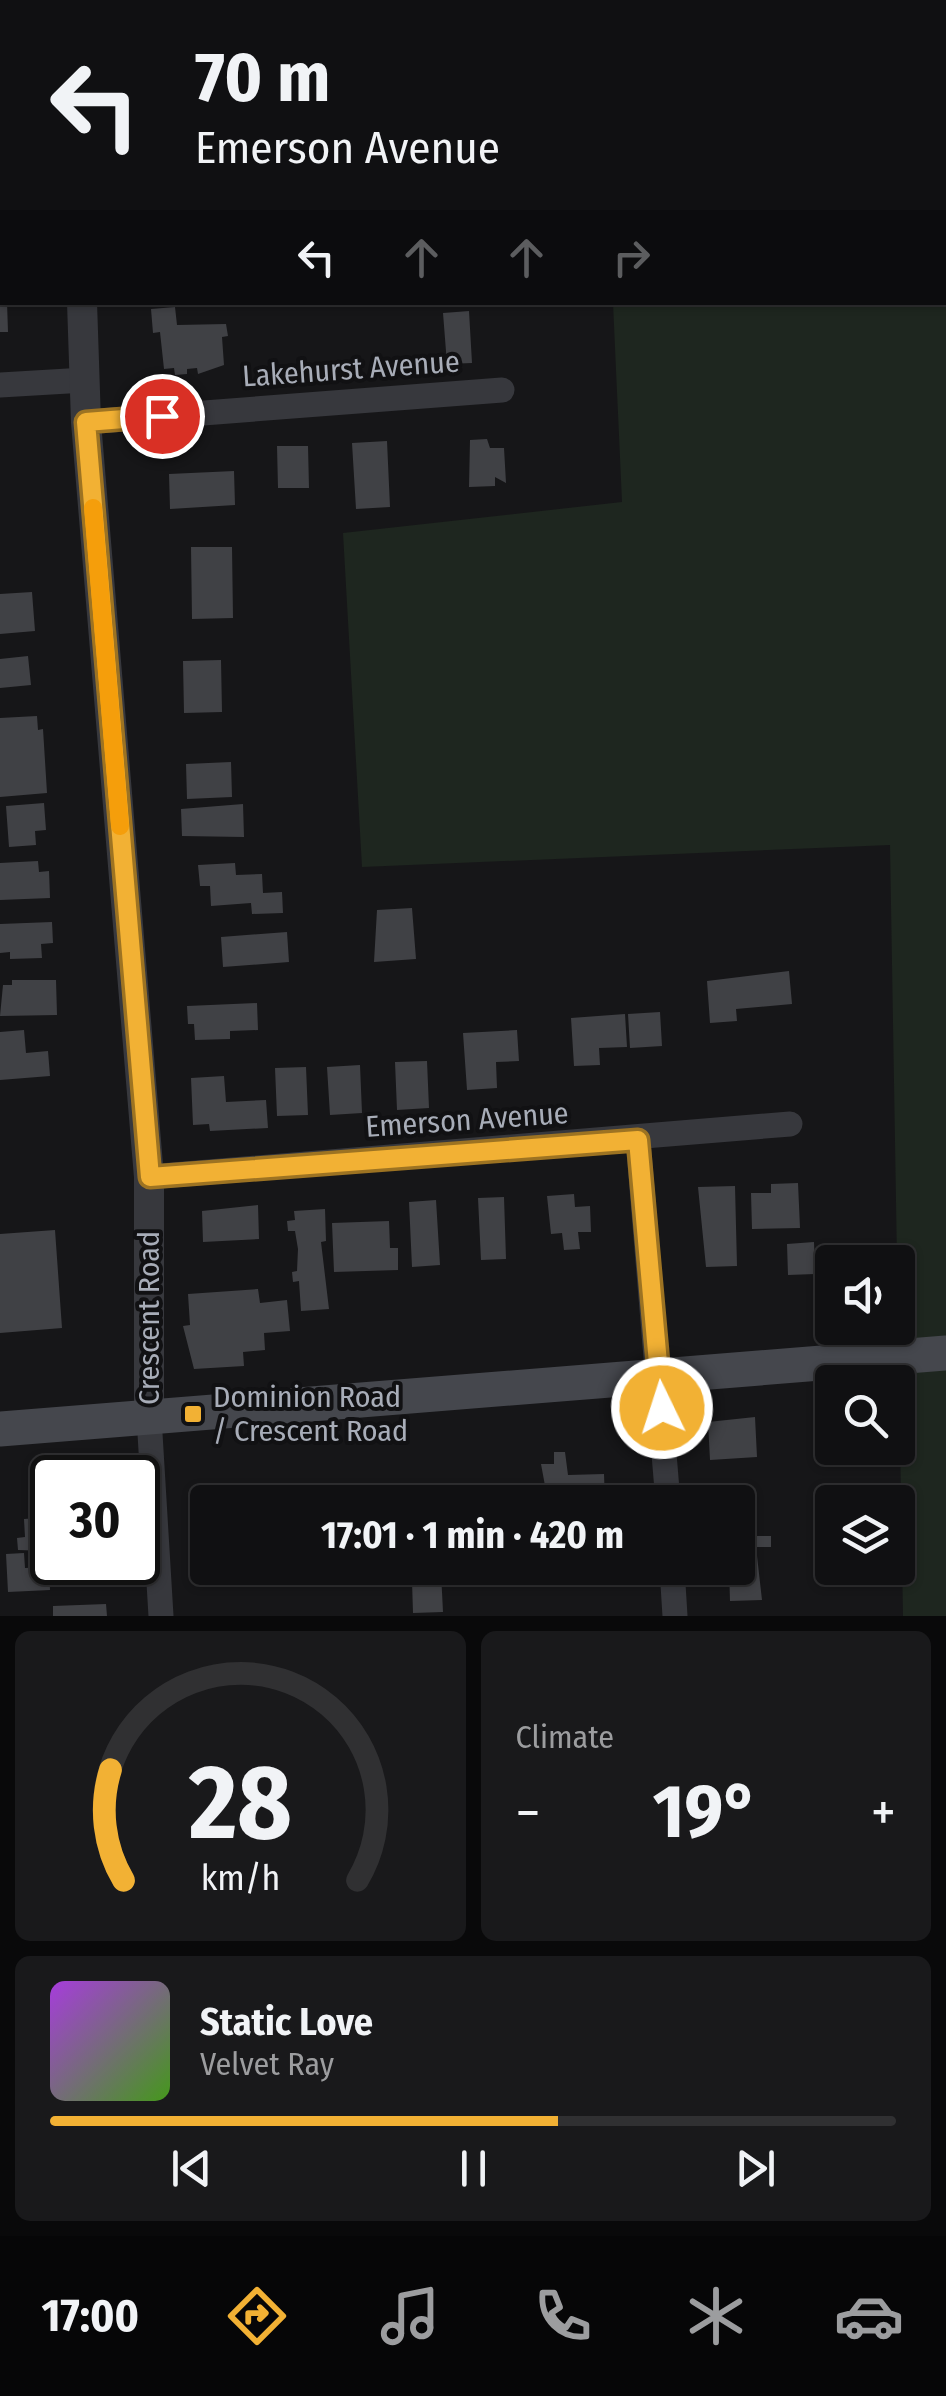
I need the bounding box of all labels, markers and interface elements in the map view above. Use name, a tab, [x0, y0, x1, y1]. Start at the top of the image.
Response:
text: 70 m	[195, 36, 330, 120]
icon: left	[30, 40, 160, 170]
text: Emerson Avenue	[195, 121, 500, 175]
icon: left	[289, 230, 344, 285]
icon: ahead	[394, 230, 449, 285]
icon: ahead	[499, 230, 554, 285]
icon: right	[604, 230, 659, 285]
street label: Lakehurst Avenue	[241, 343, 461, 395]
pin	[120, 374, 205, 459]
icon: arrive	[135, 389, 190, 444]
street label: Emerson Avenue	[364, 1095, 570, 1145]
street label: Crescent Road	[131, 1231, 167, 1405]
map controls	[815, 1245, 915, 1585]
button: sound	[815, 1245, 915, 1345]
position arrow	[610, 1356, 714, 1460]
button: search	[815, 1365, 915, 1465]
place label: Dominion Road / Crescent Road	[213, 1379, 408, 1449]
marker: Dominion Road / Crescent Road	[182, 1403, 204, 1425]
speed limit sign: 30	[30, 1455, 160, 1585]
button: layers	[815, 1485, 915, 1585]
text: 17:01 · 1 min · 420 m	[321, 1512, 624, 1558]
text: Climate	[516, 1718, 614, 1756]
text: 28	[188, 1741, 292, 1866]
text: 19°	[653, 1767, 758, 1857]
text: −	[516, 1780, 540, 1846]
text: +	[871, 1780, 896, 1846]
text: km/h	[200, 1857, 280, 1899]
text: Static Love	[200, 1999, 373, 2045]
text: Velvet Ray	[200, 2045, 334, 2083]
icon: previous	[164, 2141, 219, 2196]
icon: pause	[446, 2141, 501, 2196]
icon: next	[728, 2141, 783, 2196]
icon: directions	[222, 2281, 292, 2351]
icon: music	[375, 2281, 445, 2351]
icon: phone	[528, 2281, 598, 2351]
icon: climate	[681, 2281, 751, 2351]
icon: car	[834, 2281, 904, 2351]
text: 17:00	[42, 2289, 139, 2343]

